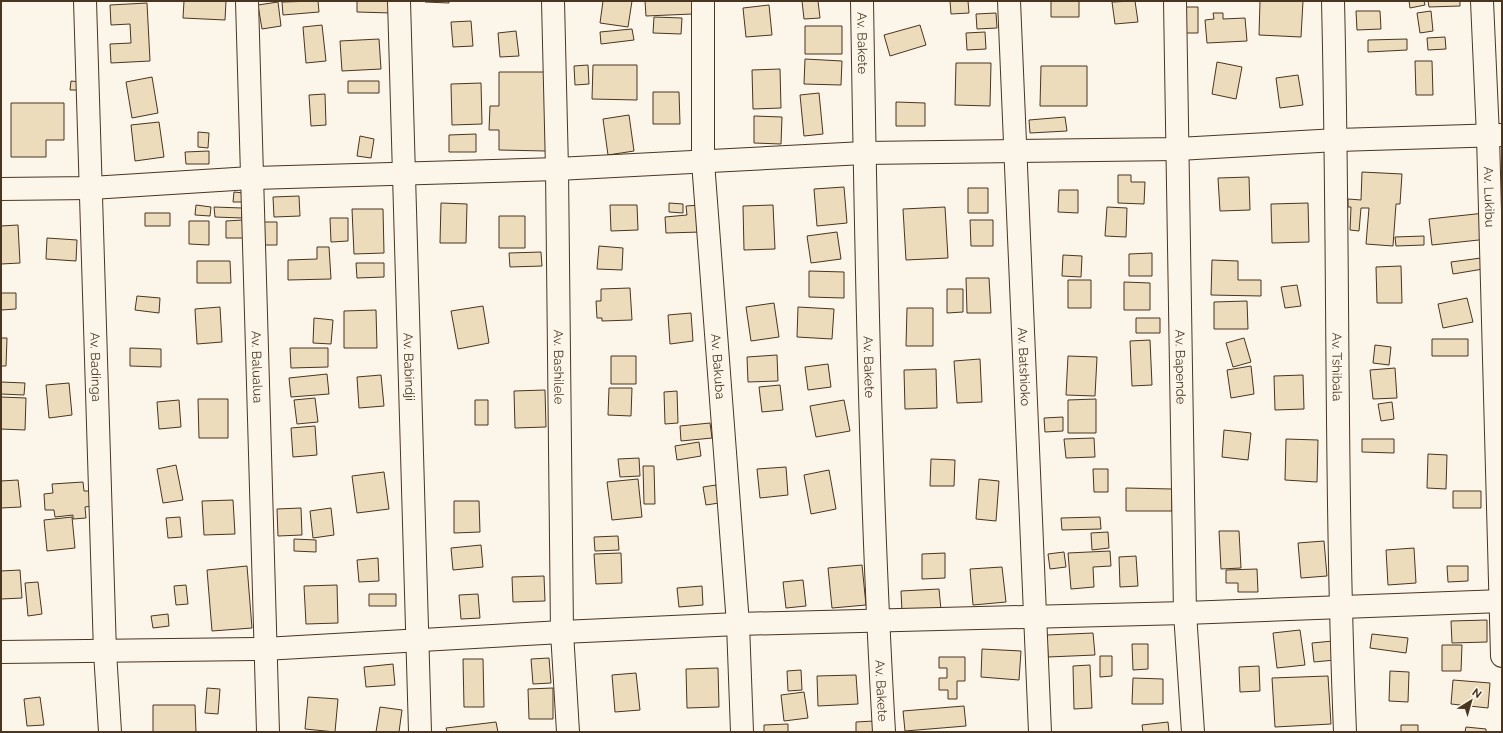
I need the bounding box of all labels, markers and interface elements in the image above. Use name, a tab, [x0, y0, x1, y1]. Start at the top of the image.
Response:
street label: Av. Bakete	[854, 12, 870, 74]
street label: Av. Lukibu	[1481, 166, 1497, 228]
street label: Av. Batshioko	[1015, 327, 1033, 407]
street label: Av. Bashilele	[551, 329, 567, 405]
street label: Av. Bapende	[1172, 329, 1189, 405]
street label: Av. Balualua	[248, 330, 266, 403]
street label: Av. Badinga	[87, 332, 104, 402]
street label: Av. Tshibala	[1329, 332, 1345, 401]
street label: Av. Babindji	[401, 333, 417, 401]
street label: Av. Bakuba	[708, 333, 728, 400]
street label: Av. Bakete	[860, 336, 877, 398]
street label: Av. Bakete	[872, 659, 890, 722]
north arrow	[1451, 681, 1491, 721]
text: N	[1469, 686, 1484, 701]

